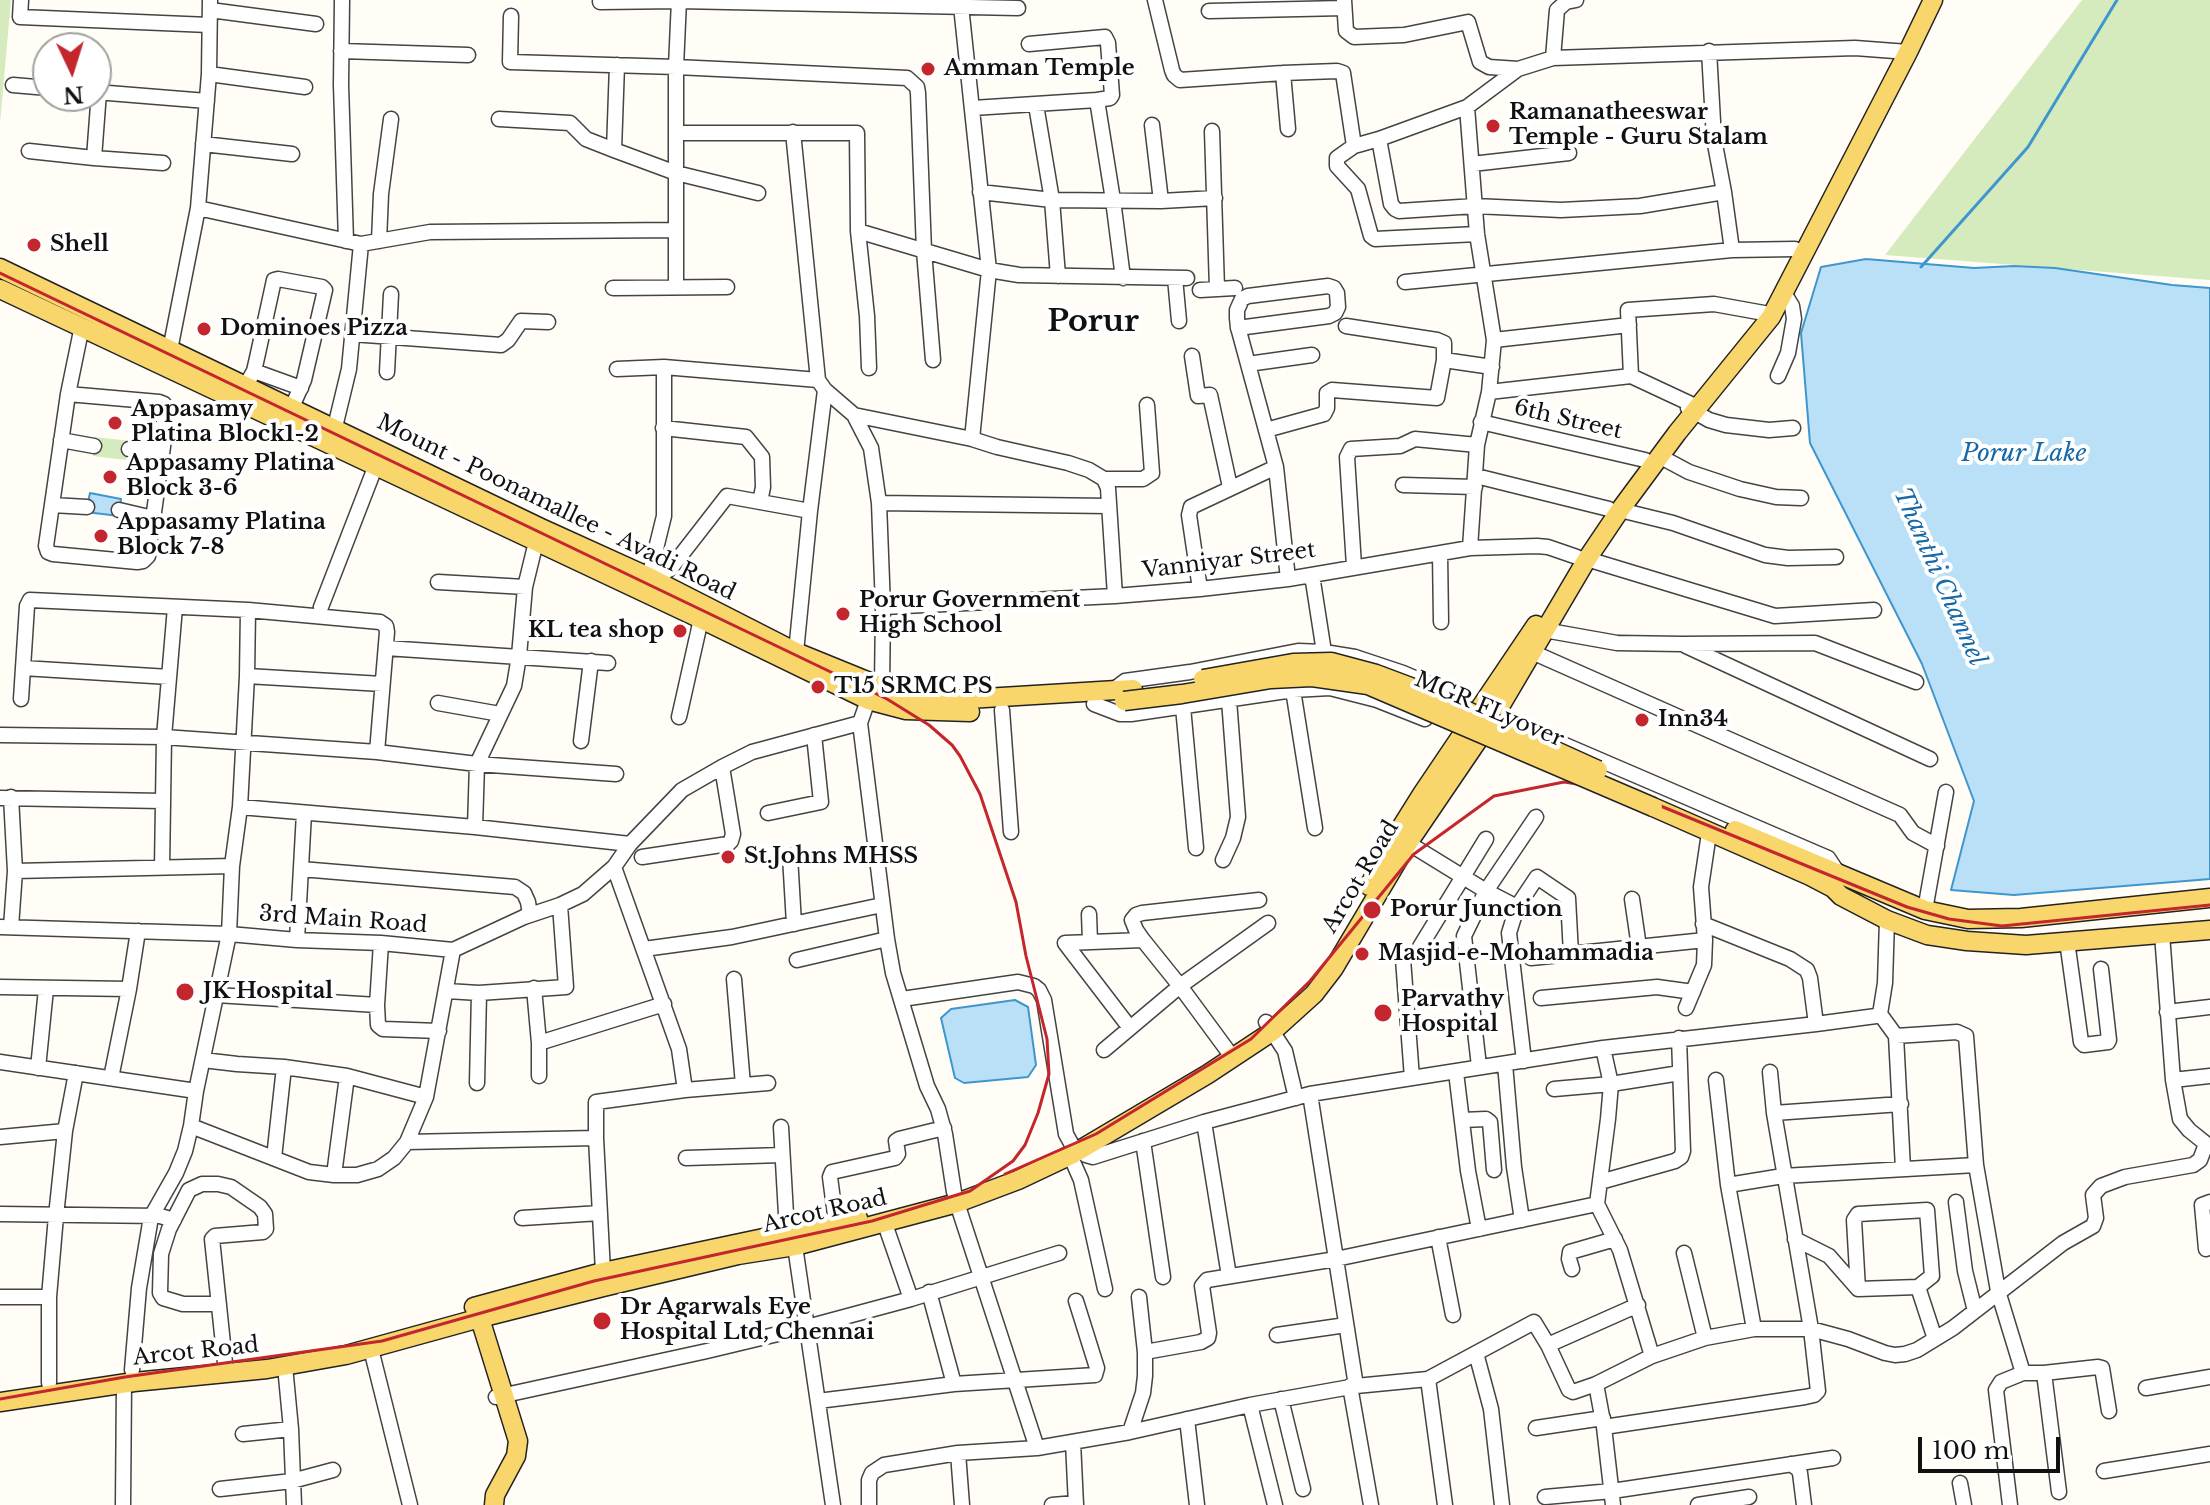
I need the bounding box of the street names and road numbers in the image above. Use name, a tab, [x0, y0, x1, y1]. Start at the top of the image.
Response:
street label: 6th Street	[1511, 395, 1625, 445]
street label: Mount - Poonamallee - Avadi Road	[372, 409, 740, 607]
street label: Vanniyar Street	[1141, 537, 1317, 585]
street label: MGR FLyover	[1411, 667, 1567, 753]
street label: Arcot Road	[1317, 816, 1405, 938]
street label: 3rd Main Road	[258, 901, 428, 939]
street label: Arcot Road	[760, 1185, 890, 1239]
street label: Arcot Road	[132, 1332, 260, 1372]

